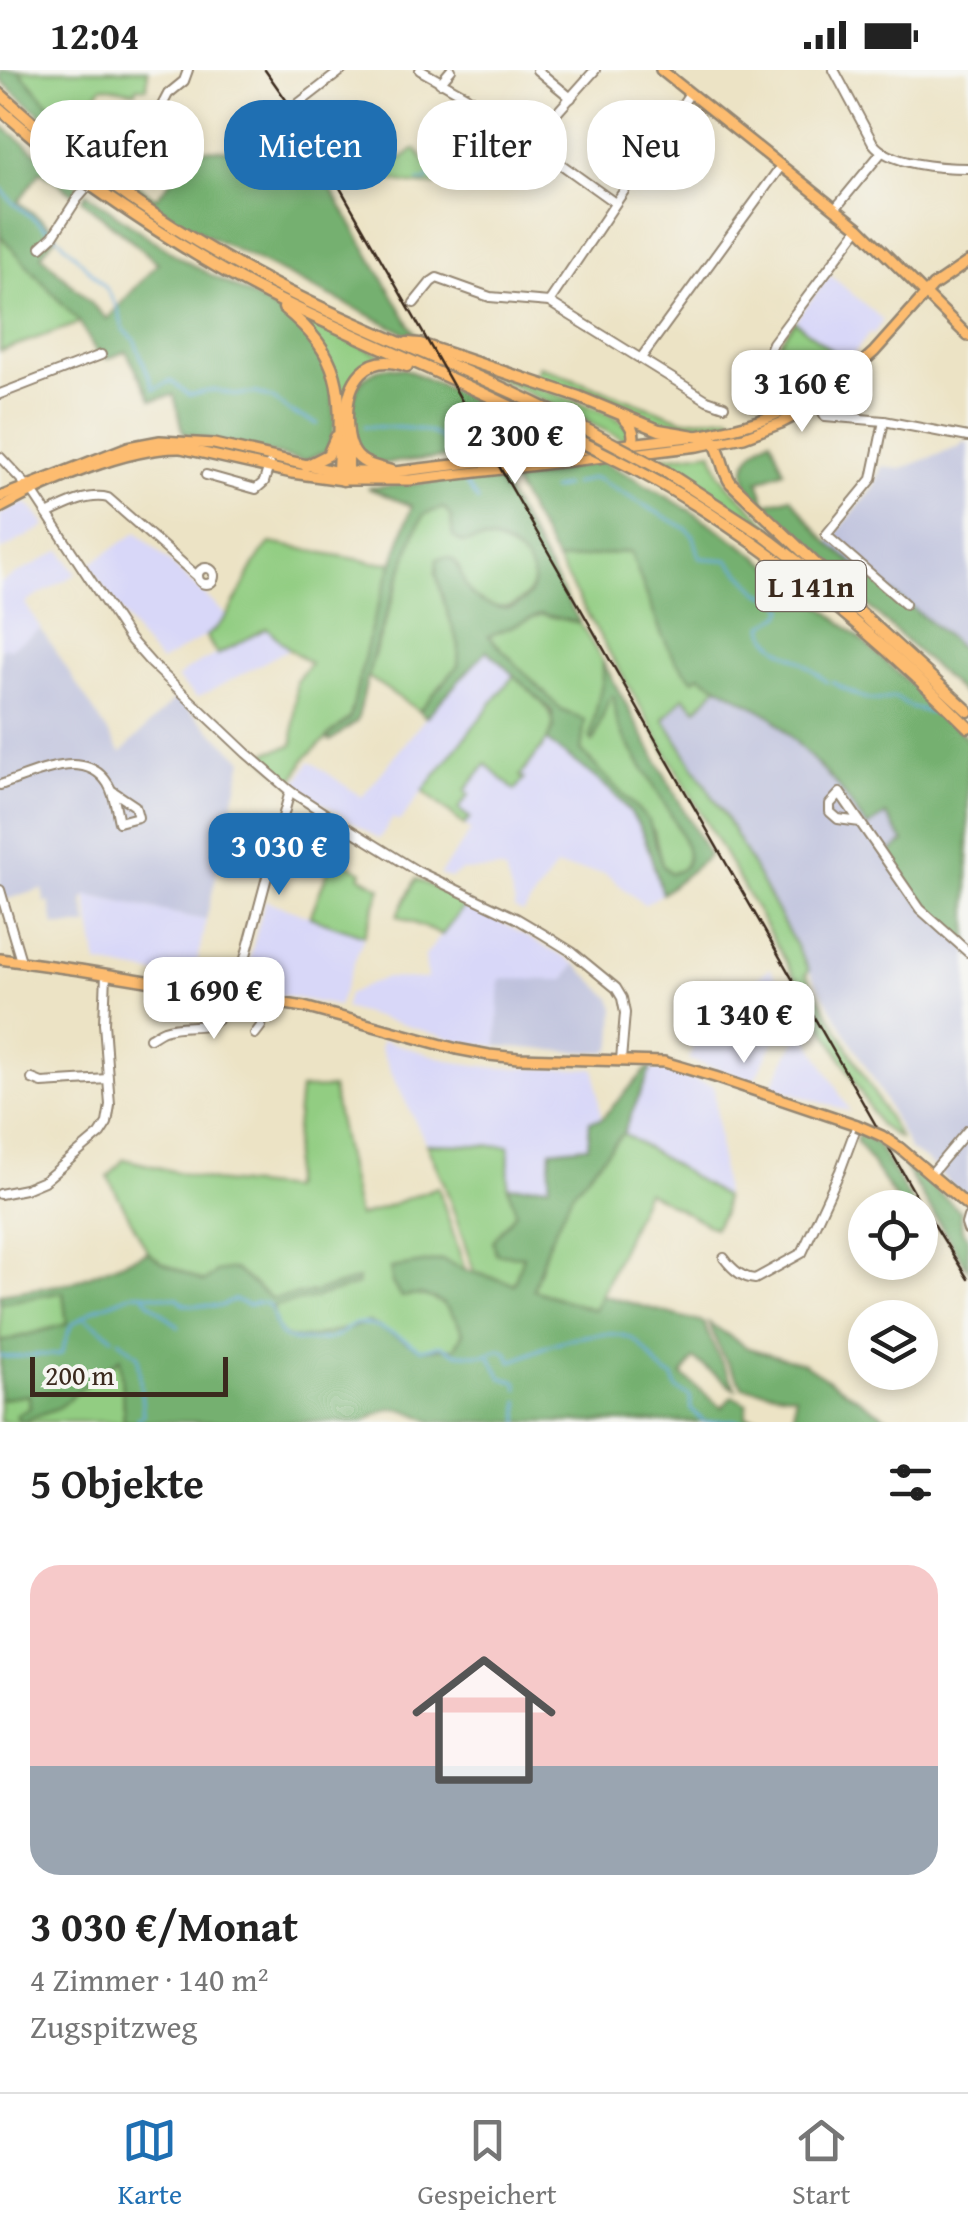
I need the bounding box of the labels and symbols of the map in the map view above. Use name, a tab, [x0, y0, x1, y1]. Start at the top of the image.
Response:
pin: 3 160 €	[710, 350, 894, 435]
pin: 2 300 €	[423, 402, 607, 487]
road number: L 141n	[756, 561, 866, 611]
pin: 3 030 €	[187, 813, 371, 898]
pin: 1 690 €	[122, 957, 306, 1042]
pin: 1 340 €	[652, 981, 836, 1066]
scale bar	[30, 1352, 228, 1396]

